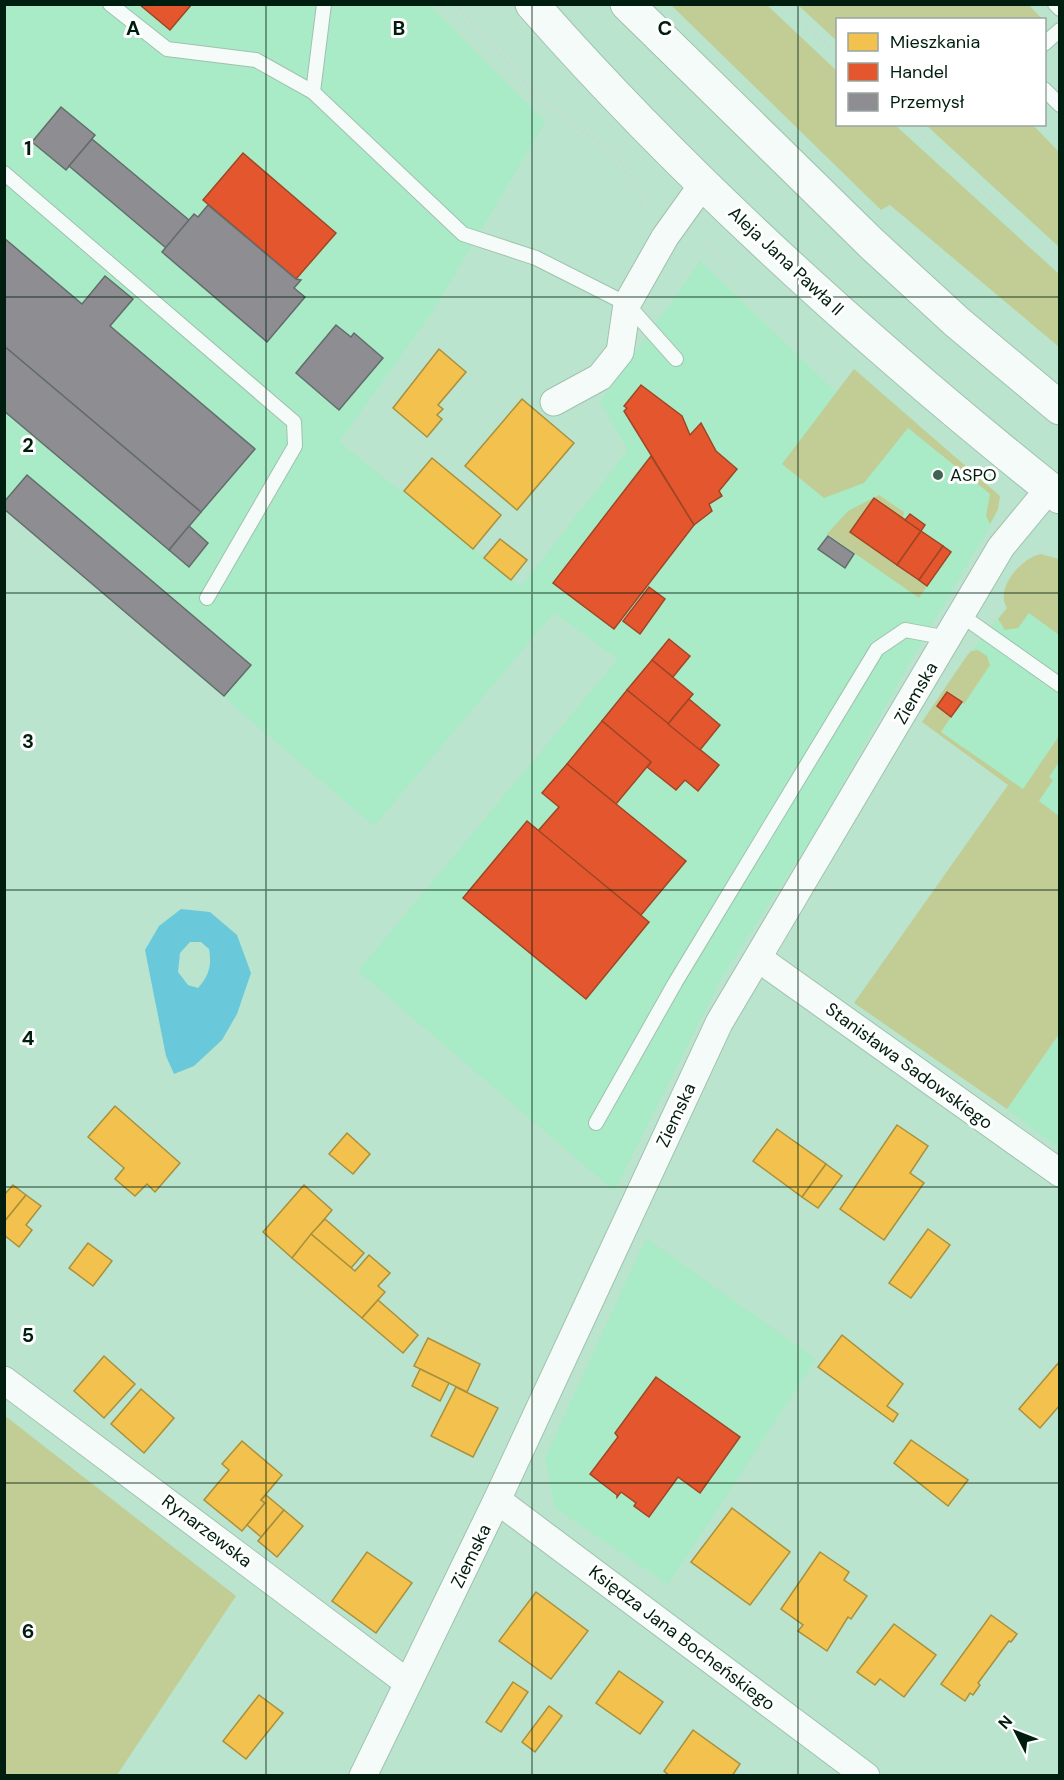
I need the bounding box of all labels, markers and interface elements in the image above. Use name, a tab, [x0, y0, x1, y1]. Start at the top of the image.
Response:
text: A	[126, 15, 140, 41]
text: B	[393, 15, 405, 41]
text: C	[658, 15, 672, 41]
legend	[836, 18, 1046, 126]
text: Mieszkania	[890, 30, 980, 54]
text: Handel	[890, 60, 948, 84]
text: Przemysł	[890, 90, 965, 114]
text: 1	[24, 135, 32, 161]
street label: Aleja Jana Pawła II	[723, 201, 849, 321]
text: 2	[22, 432, 34, 458]
place label: ASPO	[950, 463, 997, 487]
marker: ASPO	[931, 468, 945, 482]
street label: Ziemska	[889, 657, 943, 729]
text: 3	[22, 728, 34, 754]
street label: Stanisława Sadowskiego	[820, 997, 998, 1135]
text: 4	[22, 1025, 35, 1051]
street label: Ziemska	[651, 1079, 701, 1151]
text: 5	[22, 1322, 34, 1348]
street label: Rynarzewska	[157, 1489, 257, 1573]
street label: Ziemska	[445, 1520, 497, 1592]
street label: Księdza Jana Bocheńskiego	[584, 1560, 780, 1716]
text: 6	[22, 1618, 34, 1644]
north arrow	[986, 1702, 1046, 1762]
text: N	[994, 1711, 1017, 1734]

